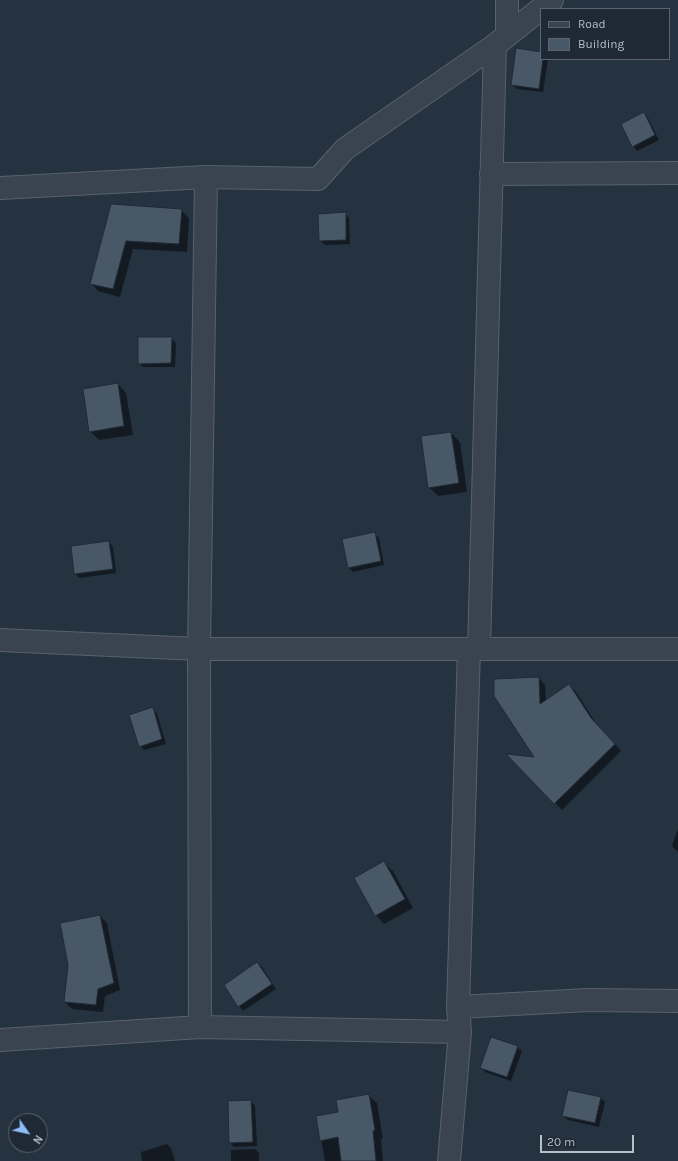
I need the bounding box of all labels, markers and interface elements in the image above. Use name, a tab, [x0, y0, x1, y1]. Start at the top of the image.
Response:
legend	[540, 8, 670, 60]
text: Road	[578, 17, 606, 31]
text: Building	[578, 37, 624, 51]
north arrow	[8, 1113, 48, 1153]
scale bar	[542, 1127, 636, 1153]
text: N	[30, 1133, 45, 1146]
text: 20 m	[547, 1135, 575, 1149]

